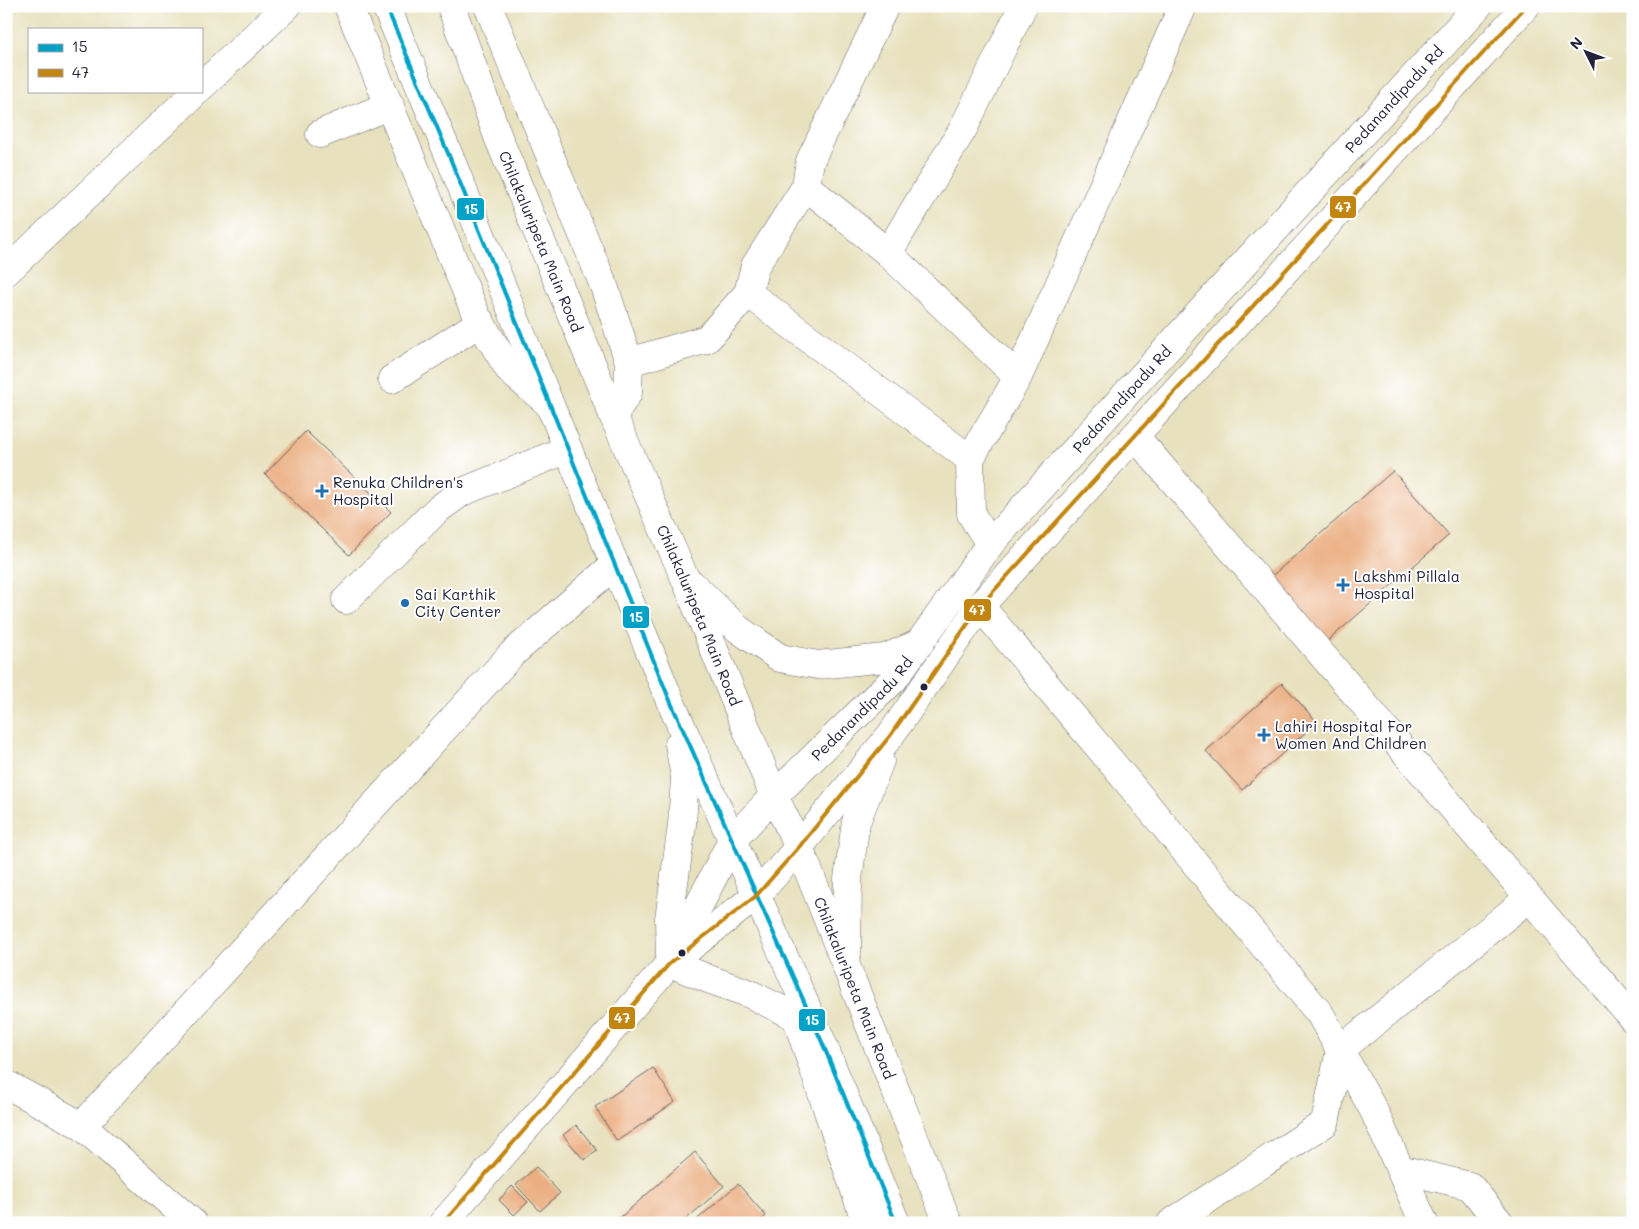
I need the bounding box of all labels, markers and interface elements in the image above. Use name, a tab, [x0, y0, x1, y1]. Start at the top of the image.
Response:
legend	[28, 28, 202, 92]
north arrow	[1562, 28, 1612, 78]
text: N	[1565, 33, 1587, 53]
text: 15	[72, 36, 87, 56]
street label: Pedanandipadu Rd	[1340, 41, 1447, 157]
text: 47	[72, 62, 89, 82]
street label: Chilakaluripeta Main Road	[495, 148, 587, 335]
line badge: 47	[1329, 195, 1357, 219]
line badge: 15	[456, 197, 485, 221]
text: 47	[1335, 197, 1352, 216]
text: 15	[464, 199, 478, 218]
street label: Pedanandipadu Rd	[1068, 341, 1175, 457]
place label: Renuka Children's Hospital	[333, 472, 463, 509]
marker: Renuka Children's Hospital	[315, 484, 329, 498]
street label: Chilakaluripeta Main Road	[653, 522, 746, 709]
place label: Lakshmi Pillala Hospital	[1354, 566, 1460, 603]
marker: Lakshmi Pillala Hospital	[1336, 578, 1350, 592]
place label: Sai Karthik City Center	[415, 584, 501, 621]
marker: Sai Karthik City Center	[399, 597, 411, 609]
line badge: 47	[963, 598, 992, 622]
text: 47	[969, 600, 986, 619]
line badge: 15	[622, 605, 650, 629]
text: 15	[629, 607, 643, 626]
street label: Pedanandipadu Rd	[807, 652, 917, 765]
unlabelled marker	[919, 682, 929, 692]
place label: Lahiri Hospital For Women And Children	[1275, 716, 1427, 753]
marker: Lahiri Hospital For Women And Children	[1257, 728, 1271, 742]
street label: Chilakaluripeta Main Road	[810, 894, 900, 1082]
unlabelled marker	[677, 948, 687, 958]
line badge: 47	[608, 1006, 636, 1030]
text: 47	[614, 1008, 631, 1027]
line badge: 15	[798, 1008, 826, 1032]
text: 15	[805, 1010, 819, 1029]

